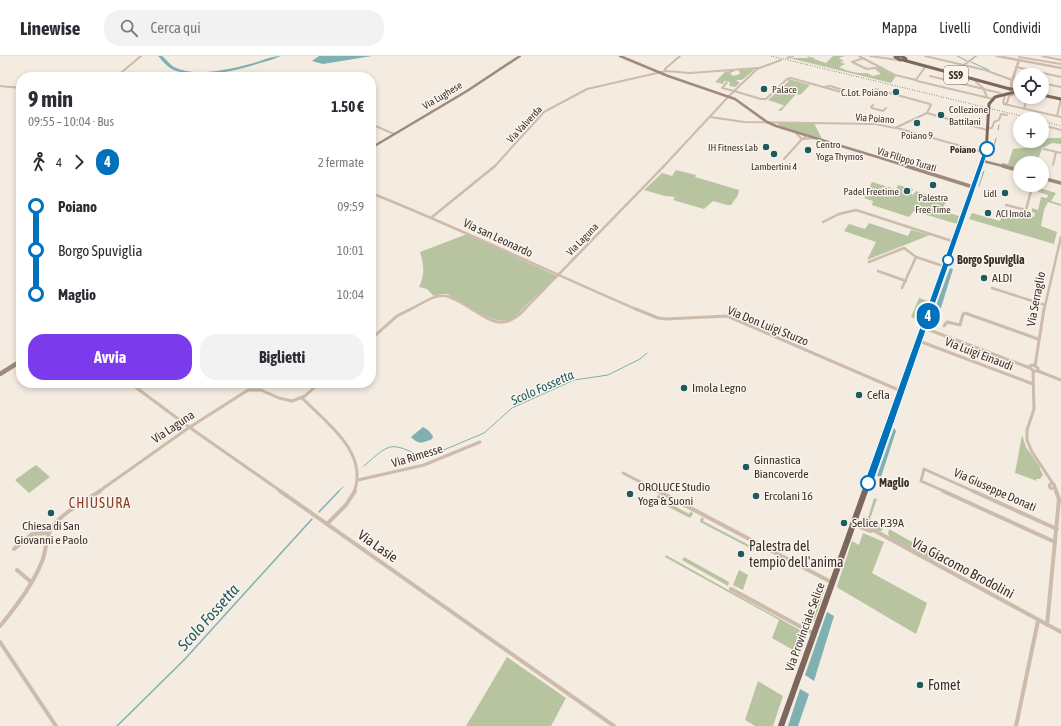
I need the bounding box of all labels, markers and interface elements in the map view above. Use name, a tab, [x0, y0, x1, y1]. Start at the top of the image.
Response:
search box	[104, 10, 384, 46]
text: Linewise	[20, 17, 80, 39]
icon: search	[118, 17, 140, 39]
text: Cerca qui	[150, 19, 201, 36]
text: Mappa	[882, 20, 917, 36]
text: Livelli	[939, 20, 971, 36]
text: Condividi	[993, 20, 1041, 36]
road number: SS9	[944, 66, 968, 84]
map controls	[1013, 68, 1049, 192]
button: locate	[1013, 68, 1049, 104]
street label: Via Lughese	[421, 79, 464, 111]
marker: Palace	[759, 84, 769, 94]
place label: Palace	[772, 84, 797, 95]
text: 9 min	[28, 86, 73, 112]
place label: C.Lot. Poiano	[841, 87, 888, 98]
marker: C.Lot. Poiano	[891, 87, 901, 97]
text: 1.50 €	[331, 98, 364, 115]
street label: Via Valverda	[505, 104, 544, 145]
place label: Collezione Battilani	[949, 104, 988, 127]
marker: Collezione Battilani	[936, 110, 946, 120]
street label: Via Poiano	[855, 112, 895, 125]
button: +	[1013, 112, 1049, 148]
text: 09:55 – 10:04 · Bus	[28, 114, 114, 129]
marker: Poiano 9	[912, 118, 922, 128]
place label: Poiano 9	[901, 130, 933, 141]
place label: Centro Yoga Thymos	[816, 139, 864, 162]
marker: Poiano	[979, 141, 995, 157]
place label: IH Fitness Lab	[708, 142, 758, 153]
marker: IH Fitness Lab	[761, 142, 771, 152]
place label: Poiano	[950, 144, 976, 155]
marker: Centro Yoga Thymos	[803, 145, 813, 155]
street label: Via Filippo Turati	[876, 145, 938, 174]
marker: Lambertini 4	[769, 149, 779, 159]
icon: walk	[28, 151, 50, 173]
icon: forward	[68, 151, 90, 173]
text: 4	[104, 154, 111, 170]
text: 4	[56, 155, 62, 170]
text: 2 fermate	[318, 155, 364, 170]
button: −	[1013, 156, 1049, 192]
place label: Lambertini 4	[751, 161, 797, 172]
marker: Palestra Free Time	[928, 180, 938, 190]
place label: Padel Freetime	[844, 186, 899, 197]
marker: Padel Freetime	[902, 186, 912, 196]
place label: Lidl	[983, 188, 997, 199]
marker: Lidl	[1000, 188, 1010, 198]
place label: Palestra Free Time	[915, 192, 951, 215]
text: Poiano	[58, 198, 97, 215]
text: 09:59	[337, 199, 364, 214]
marker: ACI Imola	[983, 208, 993, 218]
place label: ACI Imola	[996, 208, 1031, 219]
street label: Via san Leonardo	[461, 216, 535, 260]
street label: Via Laguna	[564, 221, 601, 258]
text: Borgo Spuviglia	[58, 242, 143, 259]
text: 10:01	[337, 243, 364, 258]
place label: Borgo Spuviglia	[957, 253, 1025, 267]
marker: Borgo Spuviglia	[942, 254, 954, 266]
street label: Via Serraglio	[1024, 270, 1048, 328]
place label: ALDI	[992, 271, 1012, 285]
marker: ALDI	[979, 273, 989, 283]
text: Maglio	[58, 286, 96, 303]
text: 10:04	[337, 287, 364, 302]
street label: Via Don Luigi Sturzo	[725, 303, 811, 349]
line badge: 4	[915, 303, 941, 329]
text: 4	[925, 308, 931, 324]
button: Avvia	[28, 334, 192, 380]
button: Biglietti	[200, 334, 364, 380]
street label: Via Luigi Einaudi	[943, 335, 1015, 373]
water label: Scolo Fossetta	[508, 367, 576, 408]
place label: Imola Legno	[692, 381, 747, 395]
marker: Imola Legno	[679, 383, 689, 393]
place label: Cefla	[867, 388, 890, 402]
marker: Cefla	[854, 390, 864, 400]
street label: Via Laguna	[149, 408, 197, 446]
street label: Via Rimesse	[390, 442, 444, 470]
place label: Ginnastica Biancoverde	[754, 453, 809, 481]
marker: Ginnastica Biancoverde	[741, 462, 751, 472]
street label: Via Giuseppe Donati	[952, 466, 1038, 514]
marker: Maglio	[860, 475, 876, 491]
place label: Maglio	[879, 476, 910, 490]
place label: OROLUCE Studio Yoga & Suoni	[638, 480, 711, 508]
marker: OROLUCE Studio Yoga & Suoni	[625, 489, 635, 499]
place label: Ercolani 16	[764, 489, 813, 503]
marker: Ercolani 16	[751, 491, 761, 501]
district label: CHIUSURA	[69, 495, 131, 511]
marker: Chiesa di San Giovanni e Paolo	[46, 508, 56, 518]
place label: Selice P.39A	[852, 516, 904, 530]
marker: Selice P.39A	[839, 518, 849, 528]
place label: Chiesa di San Giovanni e Paolo	[14, 519, 88, 547]
street label: Via Lasie	[355, 527, 401, 565]
street label: Via Giacomo Brodolini	[909, 534, 1017, 602]
place label: Palestra del tempio dell'anima	[749, 538, 844, 570]
marker: Palestra del tempio dell'anima	[736, 549, 746, 559]
water label: Scolo Fossetta	[173, 580, 243, 654]
street label: Via Provinciale Selice	[782, 581, 828, 673]
place label: Fomet	[928, 677, 960, 693]
marker: Fomet	[915, 680, 925, 690]

